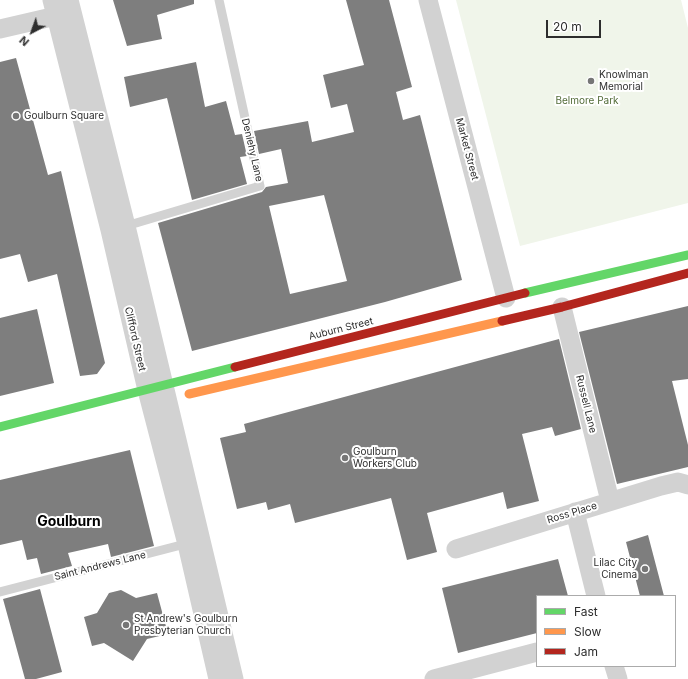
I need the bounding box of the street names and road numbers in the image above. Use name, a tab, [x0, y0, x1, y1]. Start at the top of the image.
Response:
street label: Deniehy Lane	[239, 117, 265, 183]
street label: Market Street	[453, 117, 481, 181]
street label: Clifford Street	[122, 306, 148, 372]
street label: Auburn Street	[308, 315, 374, 343]
street label: Russell Lane	[573, 374, 599, 434]
street label: Ross Place	[546, 500, 598, 526]
street label: Saint Andrews Lane	[53, 549, 147, 583]

